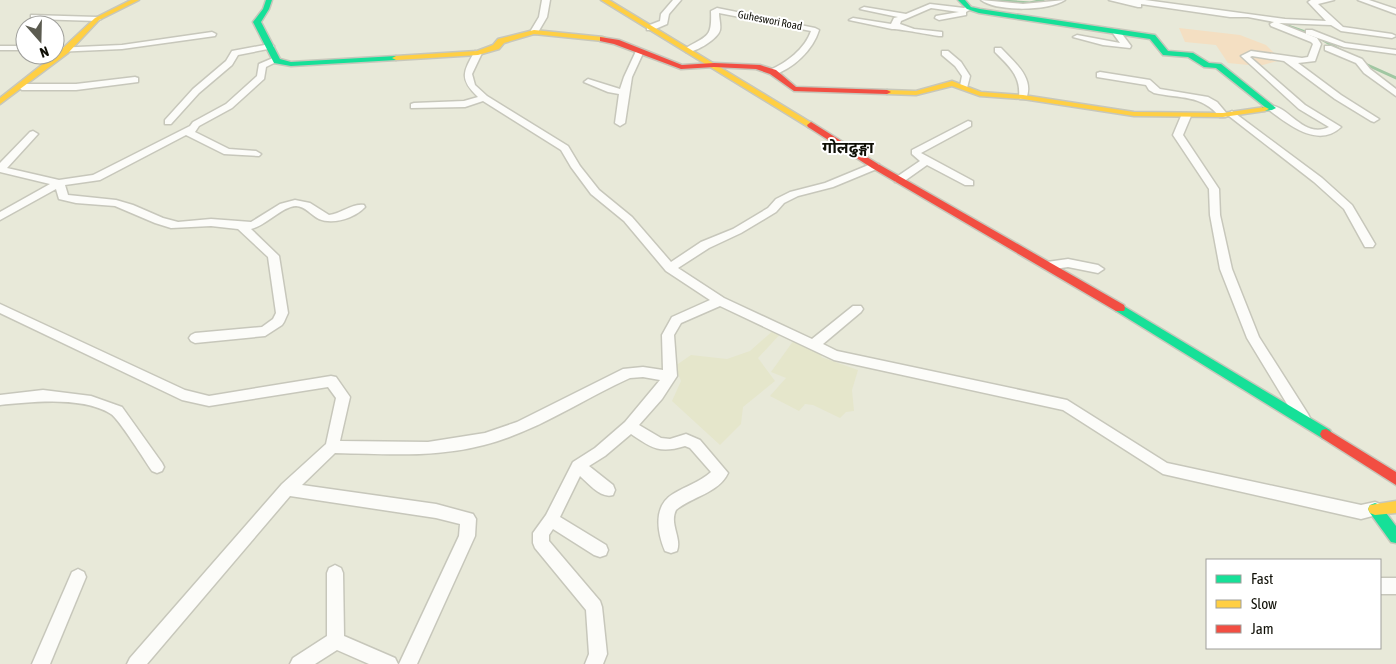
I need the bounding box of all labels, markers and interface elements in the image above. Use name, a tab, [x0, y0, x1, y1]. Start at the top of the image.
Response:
street label: Guheswori Road	[737, 8, 803, 32]
north arrow	[15, 15, 65, 65]
text: N	[38, 43, 51, 61]
district label: गोलढुङ्गा	[822, 138, 874, 158]
legend	[1206, 559, 1381, 649]
text: Fast	[1251, 570, 1273, 587]
text: Slow	[1251, 595, 1277, 612]
text: Jam	[1251, 620, 1274, 637]

